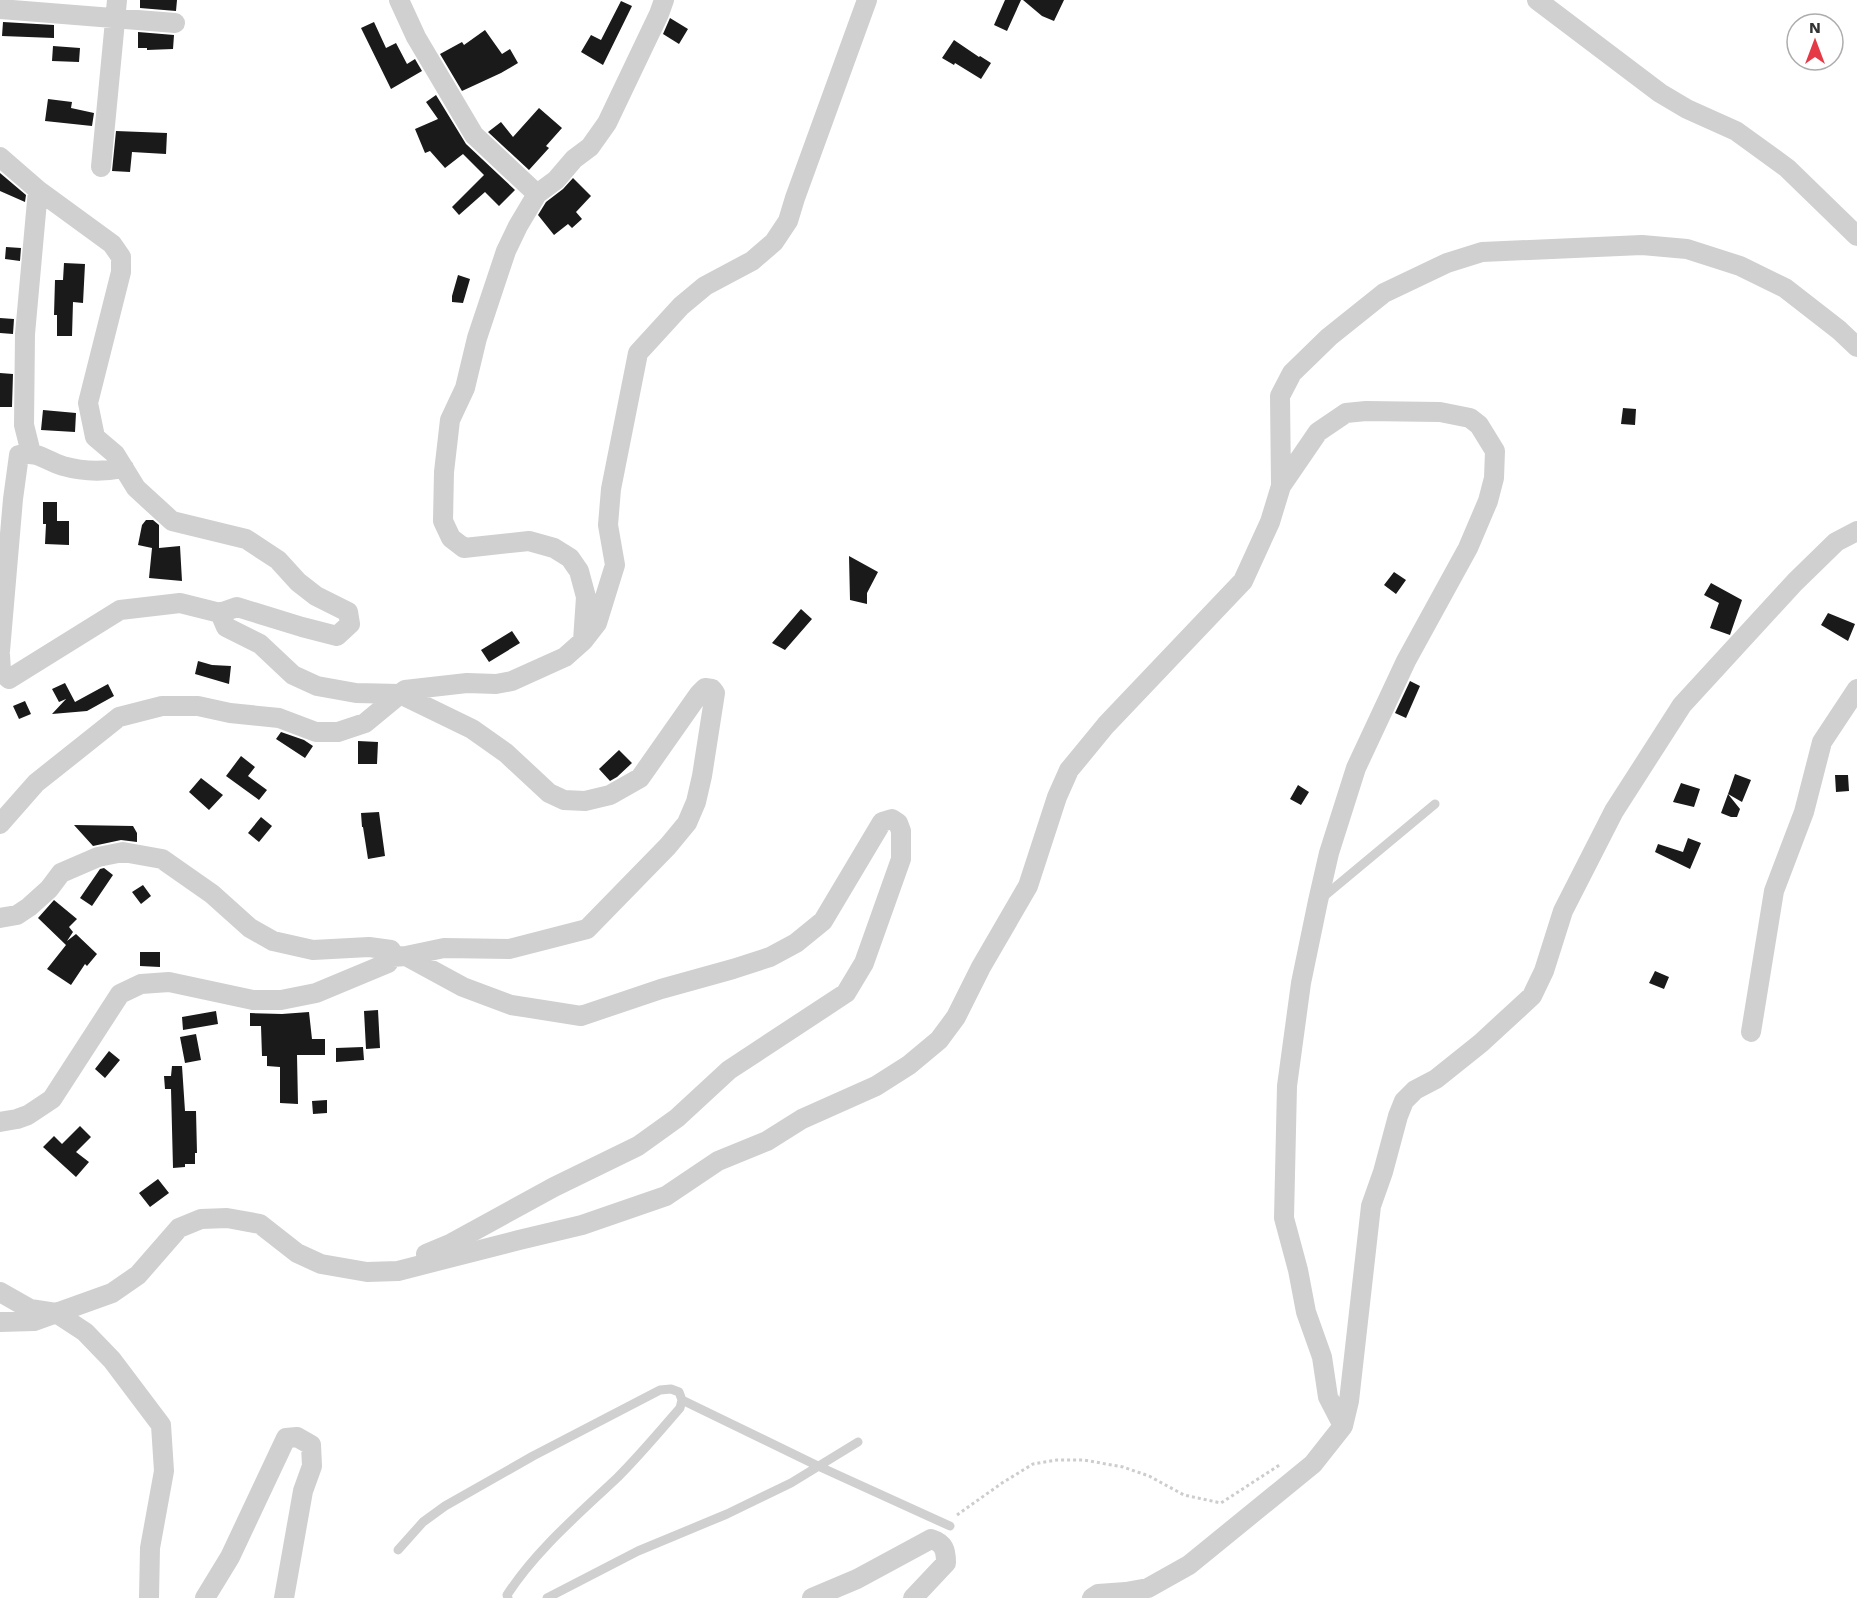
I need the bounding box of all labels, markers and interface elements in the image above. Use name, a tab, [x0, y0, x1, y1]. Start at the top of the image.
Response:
north arrow	[1785, 12, 1845, 72]
text: N	[1809, 18, 1821, 37]

